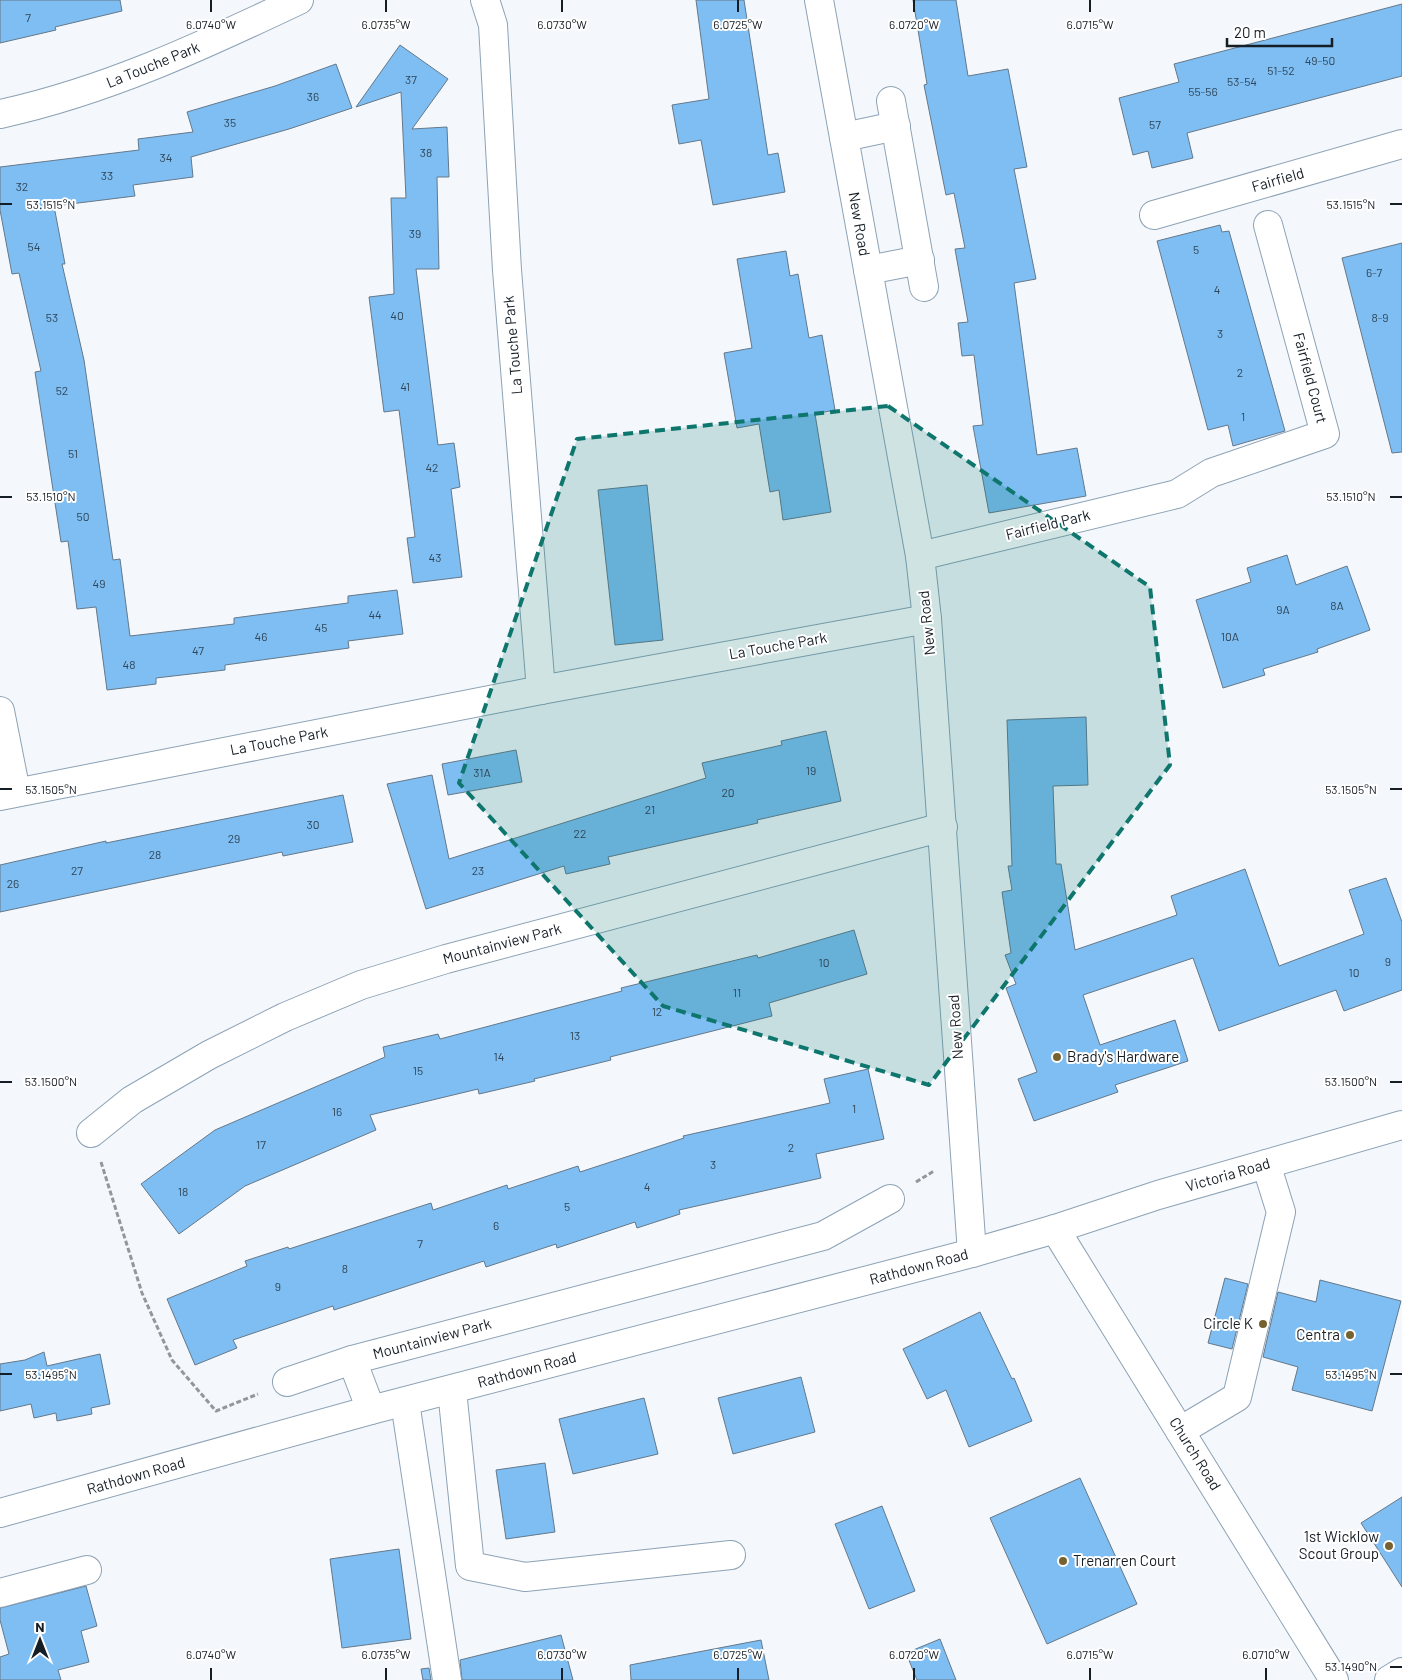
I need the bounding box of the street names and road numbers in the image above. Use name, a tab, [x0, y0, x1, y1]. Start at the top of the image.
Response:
street label: La Touche Park	[103, 37, 202, 91]
street label: Fairfield	[1249, 163, 1306, 195]
street label: New Road	[845, 190, 874, 257]
street label: La Touche Park	[499, 294, 525, 395]
street label: Fairfield Court	[1290, 330, 1332, 425]
street label: Fairfield Park	[1004, 505, 1092, 543]
street label: New Road	[914, 590, 938, 656]
street label: La Touche Park	[727, 627, 829, 662]
street label: La Touche Park	[228, 722, 330, 758]
street label: Mountainview Park	[441, 918, 563, 968]
street label: New Road	[944, 994, 966, 1060]
street label: Victoria Road	[1183, 1153, 1272, 1195]
street label: Rathdown Road	[867, 1244, 970, 1288]
street label: Mountainview Park	[371, 1313, 493, 1363]
street label: Rathdown Road	[475, 1347, 578, 1391]
street label: Church Road	[1166, 1414, 1225, 1493]
street label: Rathdown Road	[85, 1452, 187, 1498]

